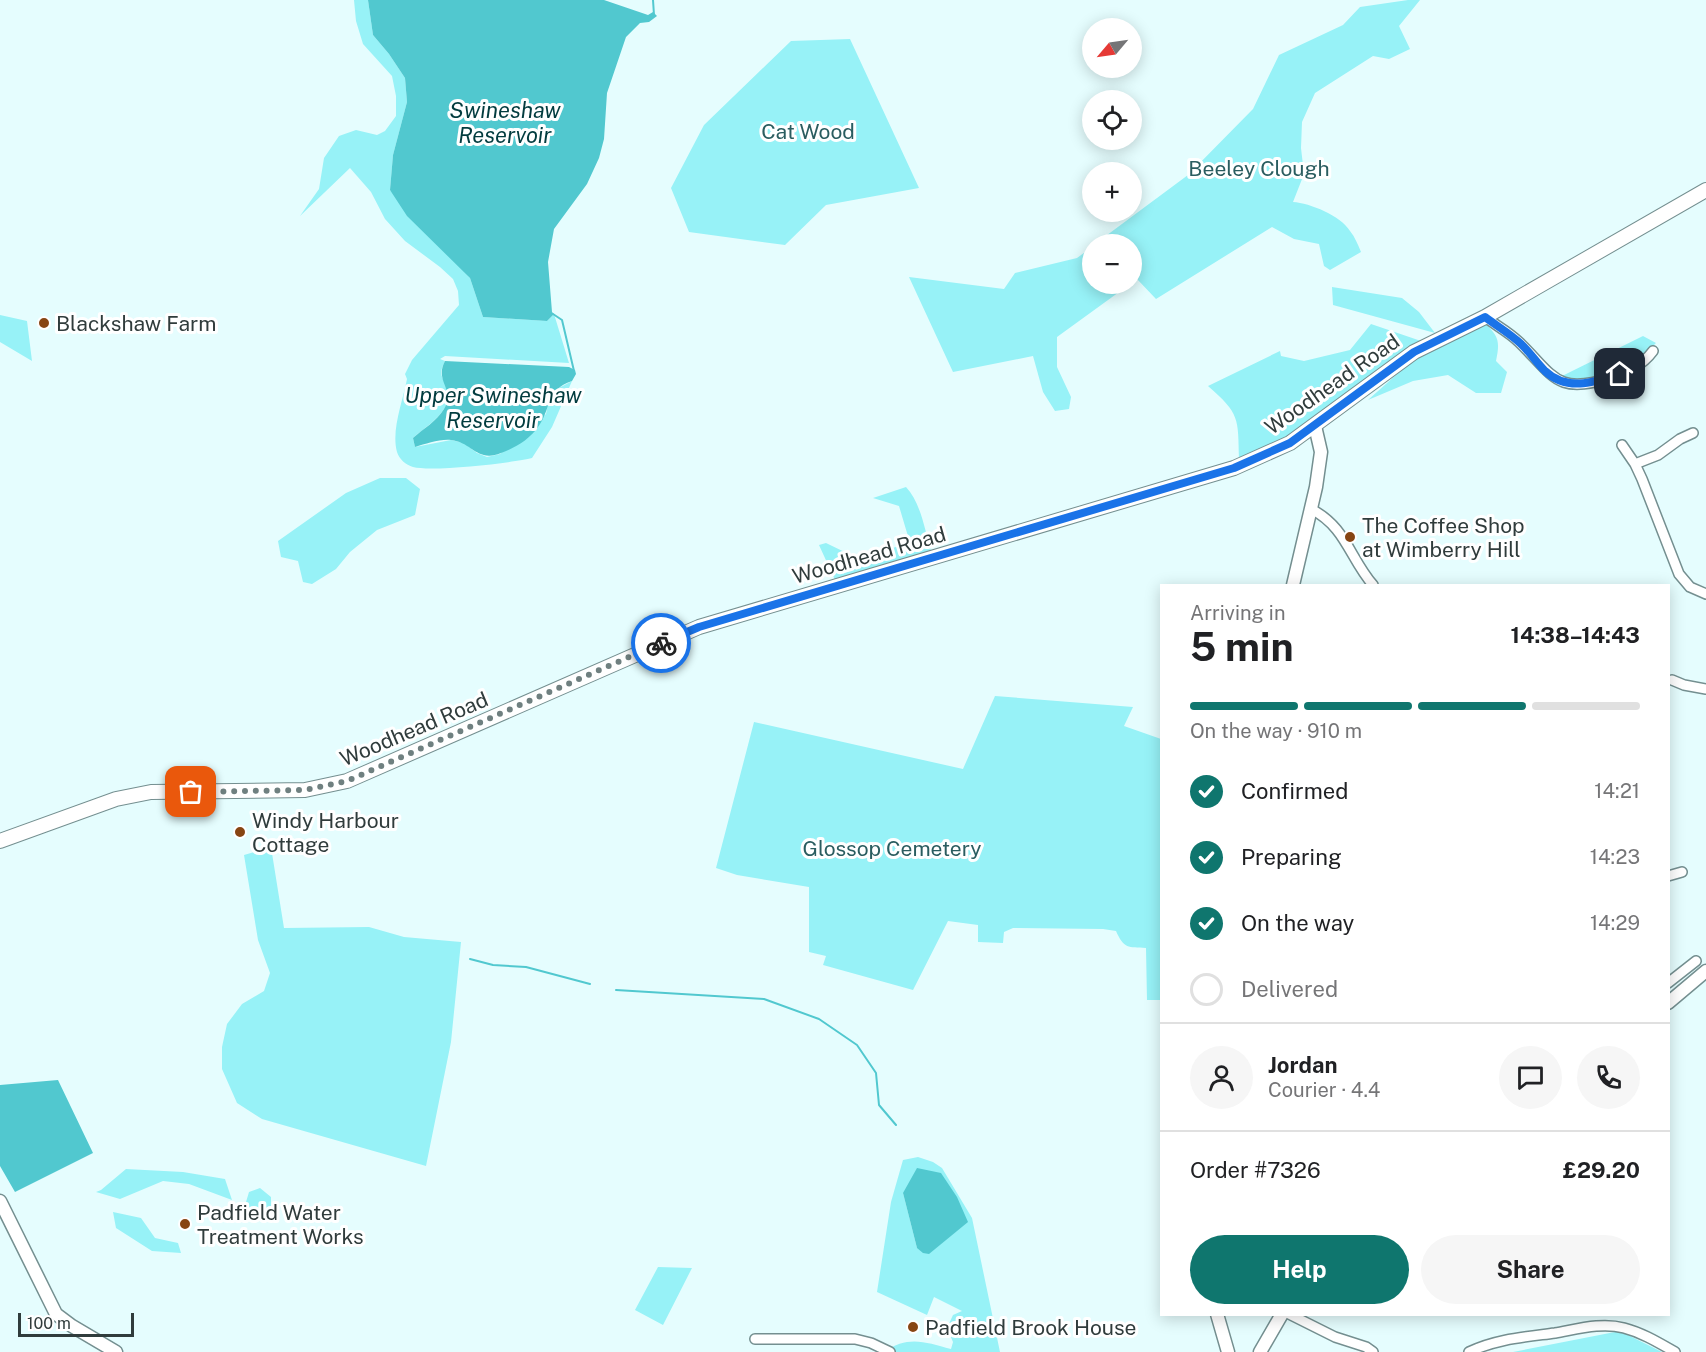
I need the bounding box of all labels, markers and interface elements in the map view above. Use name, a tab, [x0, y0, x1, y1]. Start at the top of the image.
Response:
north arrow	[1082, 18, 1142, 78]
map controls	[1082, 18, 1142, 294]
button: locate	[1082, 90, 1142, 150]
water label: Swineshaw Reservoir	[449, 97, 561, 148]
park label: Cat Wood	[761, 119, 855, 144]
park label: Beeley Clough	[1188, 156, 1330, 181]
button: +	[1082, 162, 1142, 222]
button: −	[1082, 234, 1142, 294]
place label: Blackshaw Farm	[56, 311, 216, 336]
marker: Blackshaw Farm	[37, 316, 51, 330]
street label: Woodhead Road	[1260, 328, 1404, 440]
pin	[1594, 348, 1645, 399]
icon: home	[1603, 357, 1636, 390]
water label: Upper Swineshaw Reservoir	[404, 382, 582, 433]
place label: The Coffee Shop at Wimberry Hill	[1362, 513, 1525, 562]
street label: Woodhead Road	[789, 521, 949, 589]
marker: The Coffee Shop at Wimberry Hill	[1343, 530, 1357, 544]
text: Arriving in	[1190, 601, 1285, 625]
courier	[631, 613, 691, 673]
text: 14:38–14:43	[1511, 622, 1640, 648]
text: 5 min	[1190, 624, 1294, 670]
icon: bike	[645, 627, 678, 660]
street label: Woodhead Road	[336, 687, 492, 771]
text: On the way · 910 m	[1190, 719, 1362, 743]
pin	[165, 766, 216, 817]
icon: bag	[174, 775, 207, 808]
icon: check	[1190, 775, 1223, 808]
text: Confirmed	[1241, 778, 1348, 804]
text: 14:21	[1594, 779, 1640, 803]
place label: Windy Harbour Cottage	[252, 808, 399, 857]
marker: Windy Harbour Cottage	[233, 825, 247, 839]
park label: Glossop Cemetery	[802, 836, 982, 861]
icon: check	[1190, 841, 1223, 874]
text: Preparing	[1241, 844, 1342, 870]
text: 14:23	[1590, 845, 1640, 869]
icon: check	[1190, 907, 1223, 940]
text: On the way	[1241, 910, 1354, 936]
text: 14:29	[1590, 911, 1640, 935]
text: Delivered	[1241, 976, 1338, 1002]
button: person	[1190, 1046, 1253, 1109]
button: chat	[1499, 1046, 1562, 1109]
button: phone	[1577, 1046, 1640, 1109]
text: Jordan	[1268, 1052, 1337, 1078]
text: Courier · 4.4	[1268, 1078, 1380, 1102]
text: Order #7326	[1190, 1157, 1321, 1183]
text: £29.20	[1563, 1157, 1640, 1183]
place label: Padfield Water Treatment Works	[197, 1200, 364, 1249]
marker: Padfield Water Treatment Works	[178, 1217, 192, 1231]
button: Help	[1190, 1235, 1409, 1304]
button: Share	[1421, 1235, 1640, 1304]
scale bar	[18, 1310, 134, 1338]
text: 100 m	[27, 1314, 71, 1333]
place label: Padfield Brook House	[925, 1315, 1136, 1340]
marker: Padfield Brook House	[906, 1320, 920, 1334]

